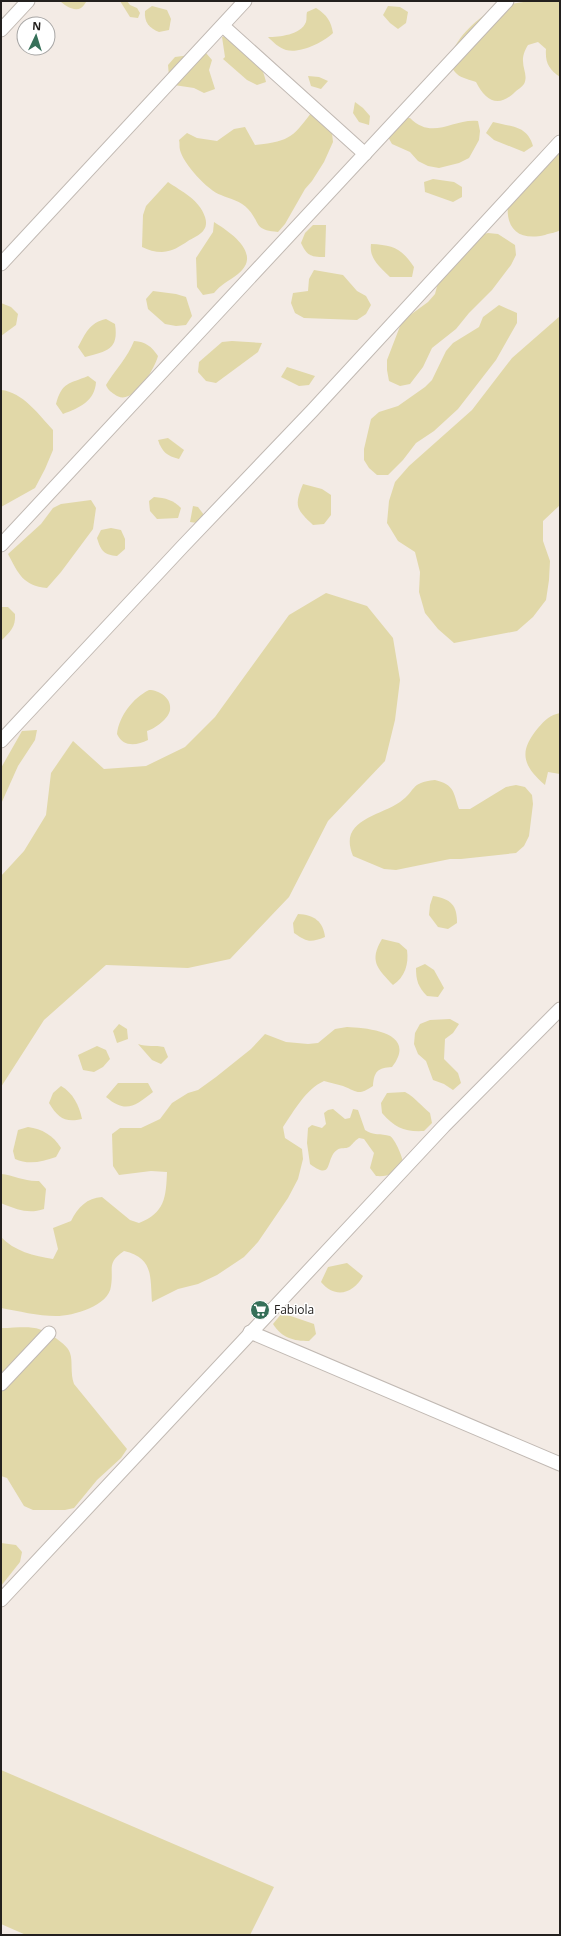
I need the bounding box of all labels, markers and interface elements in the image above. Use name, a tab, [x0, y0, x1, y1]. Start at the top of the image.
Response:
north arrow	[16, 16, 56, 56]
text: N	[32, 18, 42, 33]
supermarket icon: Fabiola	[249, 1299, 271, 1321]
place label: Fabiola	[274, 1301, 314, 1318]

